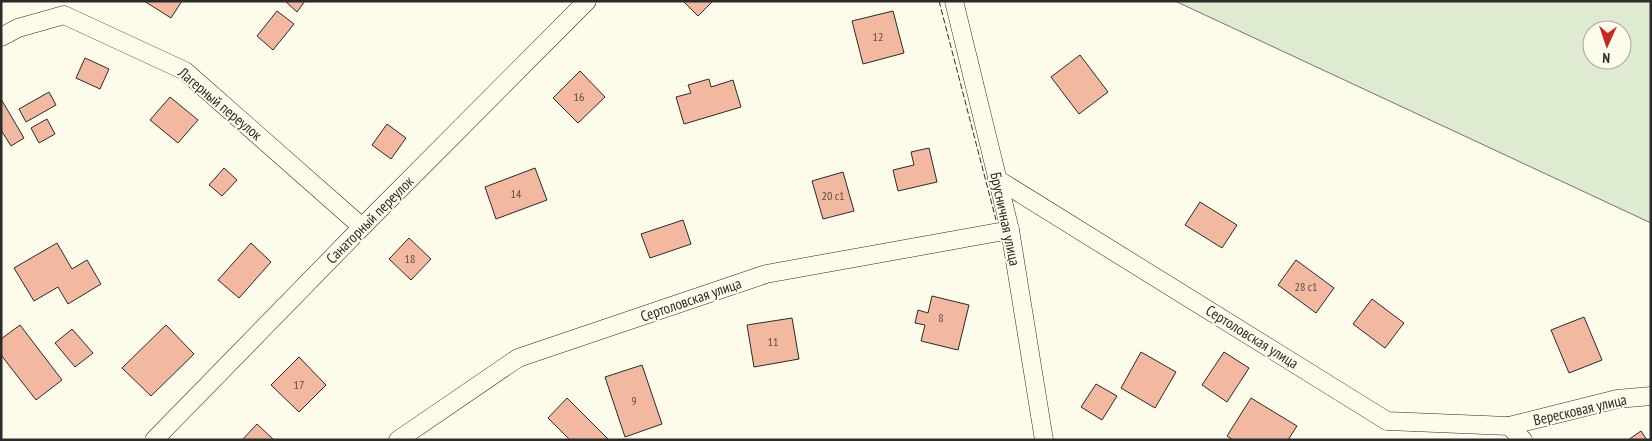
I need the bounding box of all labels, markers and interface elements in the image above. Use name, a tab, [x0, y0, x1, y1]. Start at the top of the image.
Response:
north arrow	[1582, 20, 1632, 70]
house number: 12	[873, 29, 883, 44]
text: N	[1602, 49, 1611, 67]
street label: Лагерный переулок	[174, 62, 266, 144]
house number: 16	[574, 89, 584, 104]
street label: Брусничная улица	[986, 170, 1025, 267]
street label: Санаторный переулок	[322, 172, 418, 267]
house number: 14	[511, 186, 522, 201]
house number: 20 с1	[821, 188, 845, 203]
house number: 18	[405, 251, 415, 266]
street label: Сертоловская улица	[638, 273, 744, 326]
house number: 28 с1	[1294, 279, 1318, 294]
street label: Сертоловская улица	[1202, 301, 1302, 373]
house number: 8	[938, 310, 944, 325]
house number: 11	[768, 334, 778, 349]
house number: 17	[294, 377, 304, 392]
street label: Вересковая улица	[1531, 390, 1628, 429]
house number: 9	[631, 393, 637, 408]

